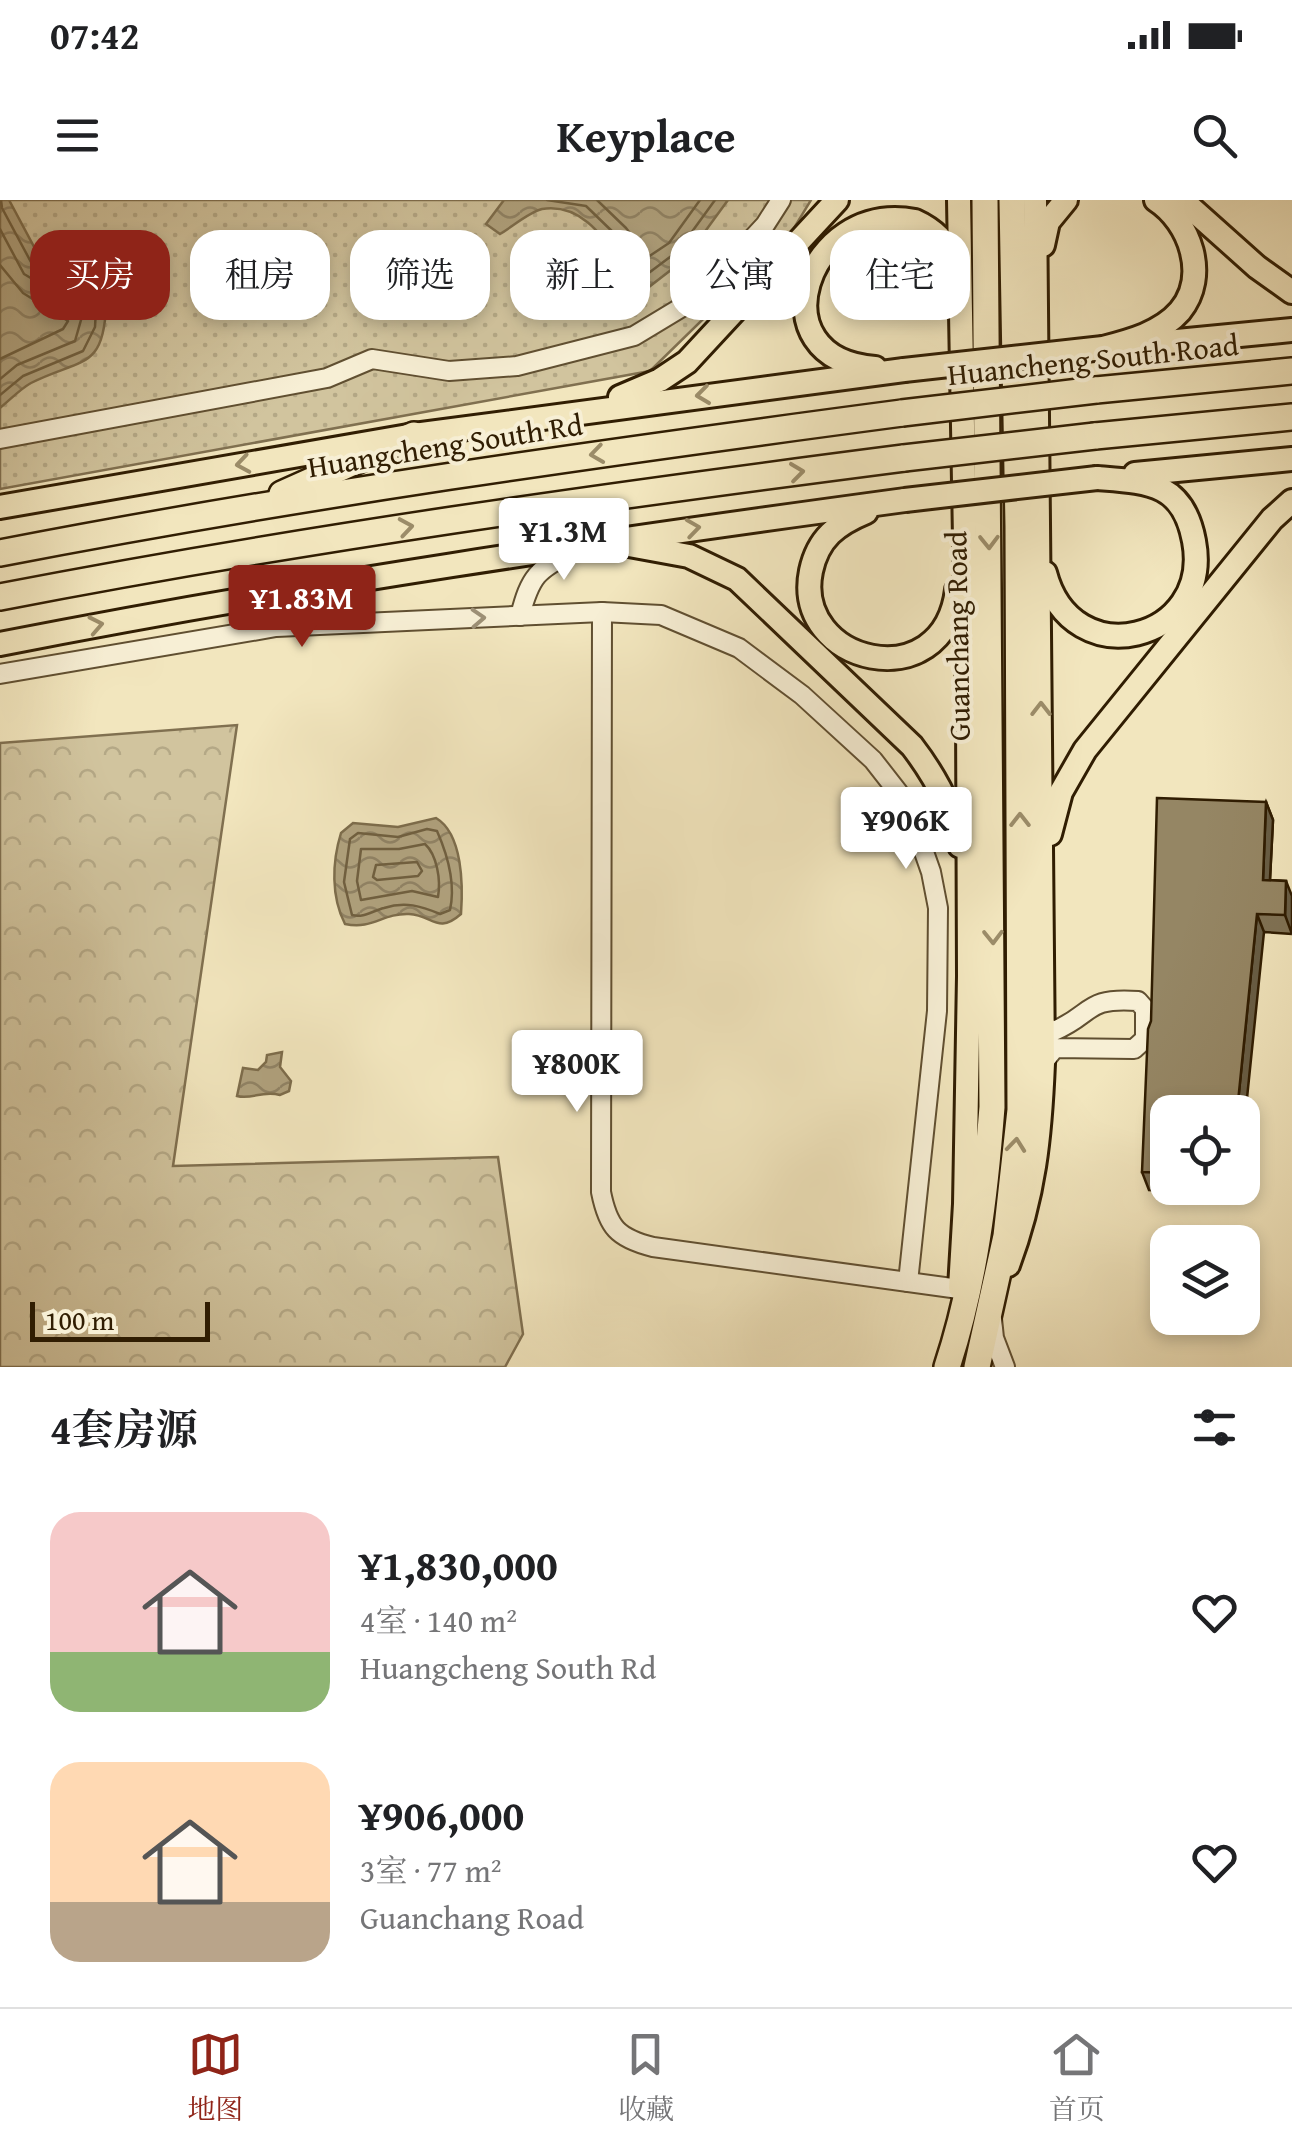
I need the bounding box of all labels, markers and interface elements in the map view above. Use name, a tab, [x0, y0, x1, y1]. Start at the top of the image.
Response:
text: 07:42	[50, 7, 140, 63]
text: Keyplace	[556, 103, 736, 168]
icon: menu	[50, 108, 105, 163]
icon: search	[1187, 108, 1242, 163]
chip: 买房	[30, 230, 170, 320]
chip: 租房	[190, 230, 330, 320]
chip: 筛选	[350, 230, 490, 320]
chip: 新上	[510, 230, 650, 320]
chip: 公寓	[670, 230, 810, 320]
chip: 住宅	[830, 230, 970, 320]
street label: Huancheng South Road	[945, 322, 1241, 396]
one-way arrow	[695, 384, 711, 405]
street label: Huangcheng South Rd	[304, 402, 586, 488]
one-way arrow	[589, 442, 605, 463]
one-way arrow	[235, 453, 251, 474]
one-way arrow	[789, 462, 806, 483]
pin: ¥1.3M	[494, 498, 634, 583]
text: ¥1.3M	[521, 507, 607, 554]
one-way arrow	[398, 518, 415, 539]
one-way arrow	[685, 519, 701, 540]
street label: Guanchang Road	[933, 531, 981, 741]
one-way arrow	[978, 536, 1000, 551]
pin: ¥1.83M	[221, 565, 383, 650]
text: ¥1.83M	[251, 574, 353, 621]
one-way arrow	[471, 607, 487, 628]
one-way arrow	[88, 615, 104, 636]
one-way arrow	[1030, 701, 1052, 716]
pin: ¥906K	[836, 787, 976, 872]
text: ¥906K	[863, 796, 949, 843]
one-way arrow	[1009, 812, 1031, 828]
one-way arrow	[982, 930, 1004, 946]
pin: ¥800K	[507, 1030, 647, 1115]
text: ¥800K	[534, 1039, 620, 1086]
map controls	[1150, 1095, 1260, 1335]
button: locate	[1150, 1095, 1260, 1205]
one-way arrow	[1005, 1137, 1027, 1153]
button: layers	[1150, 1225, 1260, 1335]
scale bar	[30, 1297, 210, 1342]
text: 100 m	[45, 1299, 114, 1340]
text: 4套房源	[50, 1398, 198, 1459]
icon: filters	[1187, 1400, 1242, 1455]
text: ¥1,830,000	[360, 1534, 558, 1595]
icon: home	[130, 1552, 250, 1672]
icon: heart	[1187, 1585, 1242, 1640]
text: 4室 · 140 m²	[360, 1597, 517, 1644]
text: Huangcheng South Rd	[360, 1644, 656, 1691]
text: ¥906,000	[360, 1784, 524, 1845]
icon: home	[130, 1802, 250, 1922]
icon: heart	[1187, 1835, 1242, 1890]
text: 3室 · 77 m²	[360, 1847, 502, 1894]
text: Guanchang Road	[360, 1894, 584, 1941]
tab: 地图	[187, 2027, 243, 2129]
tab: 收藏	[618, 2027, 674, 2129]
tab: 首页	[1049, 2027, 1105, 2129]

